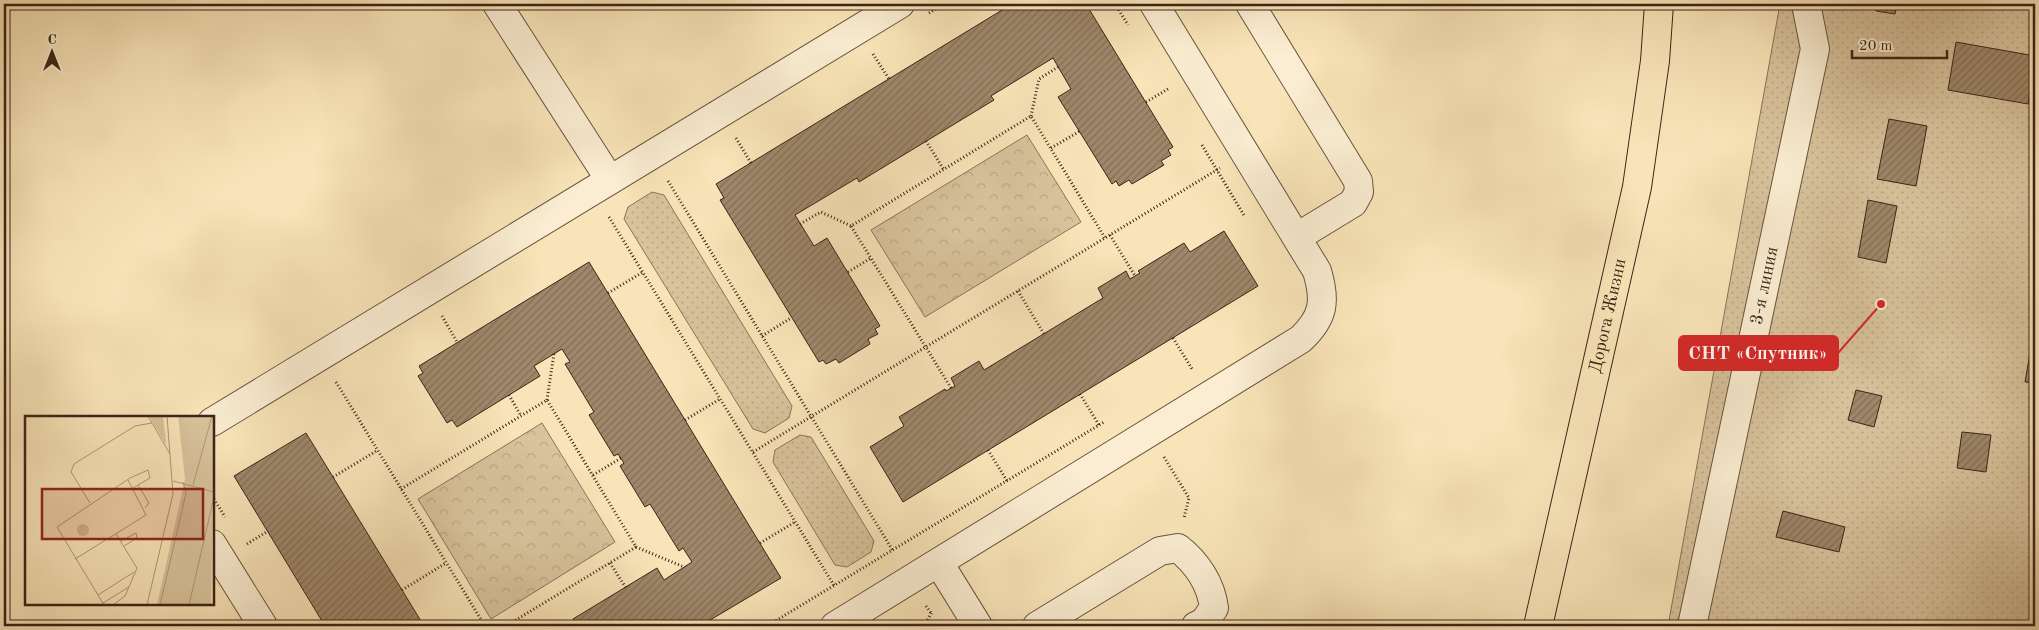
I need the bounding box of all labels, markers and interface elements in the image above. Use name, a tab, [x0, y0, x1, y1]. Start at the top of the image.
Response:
north arrow	[28, 28, 78, 78]
scale bar	[1852, 28, 1946, 60]
text: С	[47, 33, 57, 47]
text: 20 m	[1859, 39, 1893, 54]
street label: 3-я линия	[1747, 245, 1782, 326]
street label: Дорога Жизни	[1586, 257, 1630, 375]
callout: СНТ «Спутник»	[1679, 336, 1838, 370]
text: СНТ «Спутник»	[1688, 345, 1828, 364]
inset map	[25, 416, 214, 605]

